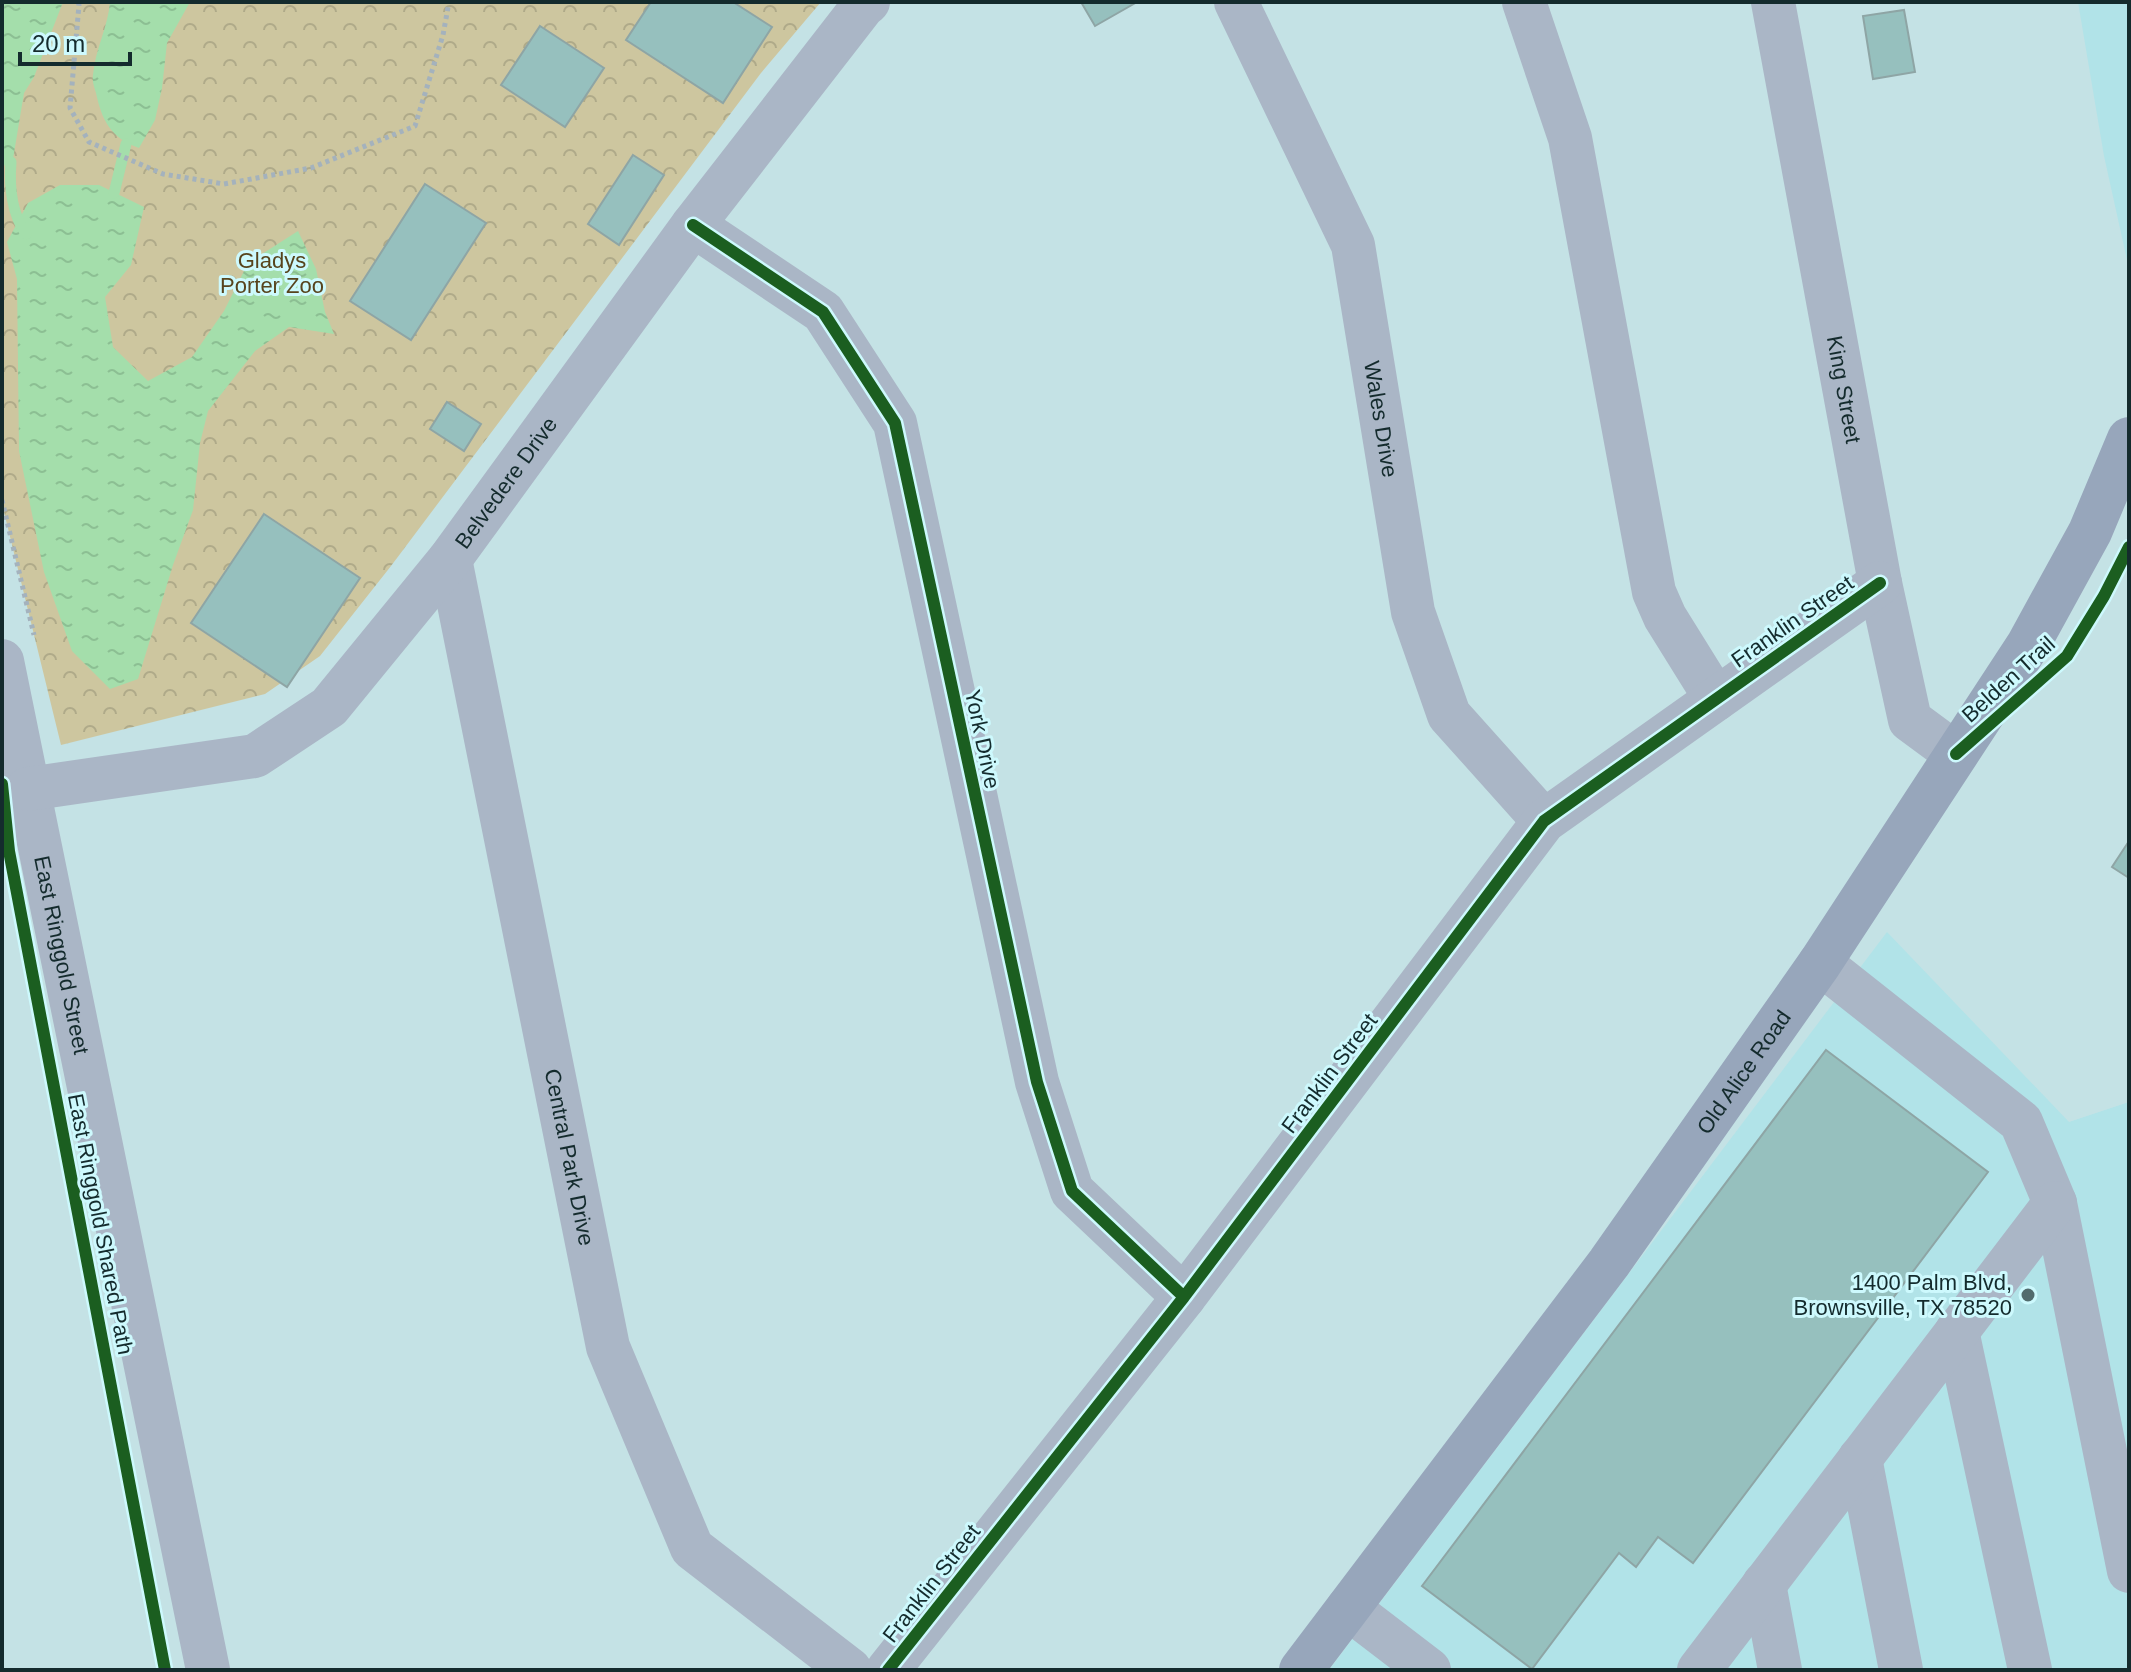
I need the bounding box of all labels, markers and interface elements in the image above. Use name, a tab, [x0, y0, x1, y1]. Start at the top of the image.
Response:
scale bar	[20, 16, 130, 66]
text: 20 m	[32, 30, 85, 57]
park label: Gladys Porter Zoo	[220, 248, 324, 298]
street label: King Street	[1822, 334, 1866, 445]
street label: Wales Drive	[1359, 359, 1403, 479]
street label: Belvedere Drive	[450, 412, 562, 553]
street label: Franklin Street	[1727, 570, 1858, 673]
street label: Belden Trail	[1957, 631, 2060, 728]
street label: York Drive	[960, 687, 1005, 791]
street label: East Ringgold Street	[29, 854, 94, 1056]
street label: Old Alice Road	[1692, 1005, 1796, 1139]
street label: Franklin Street	[1276, 1009, 1382, 1138]
street label: Central Park Drive	[539, 1067, 599, 1248]
street label: East Ringgold Shared Path	[63, 1091, 138, 1357]
place label: 1400 Palm Blvd, Brownsville, TX 78520	[1794, 1270, 2012, 1320]
marker: 1400 Palm Blvd, Brownsville, TX 78520	[2019, 1286, 2037, 1304]
street label: Franklin Street	[878, 1519, 985, 1647]

